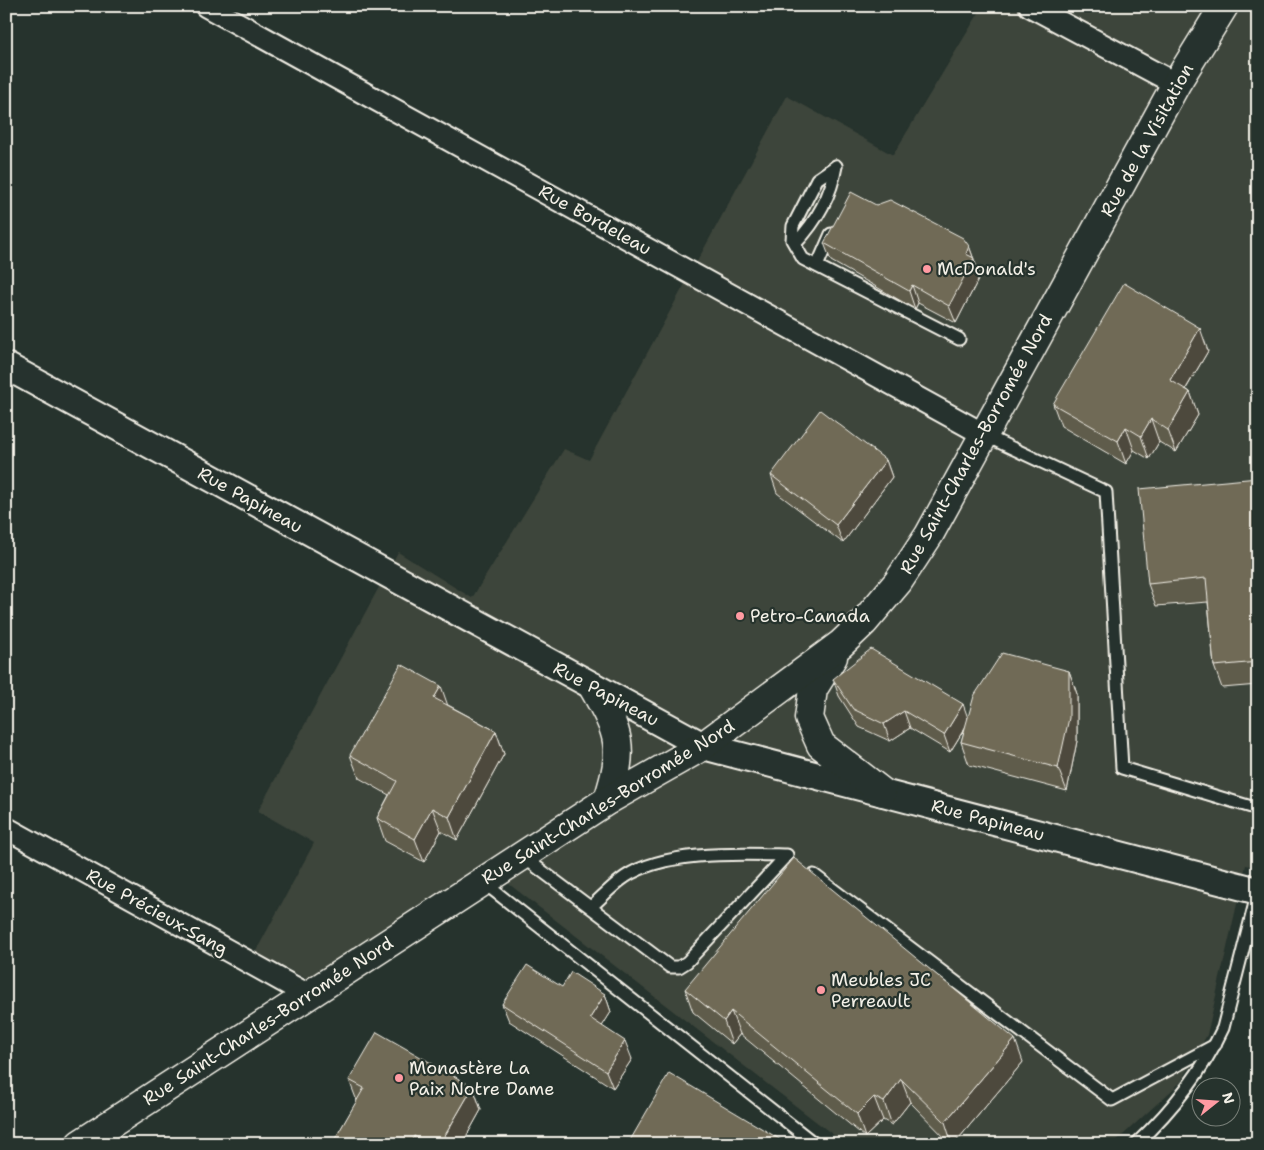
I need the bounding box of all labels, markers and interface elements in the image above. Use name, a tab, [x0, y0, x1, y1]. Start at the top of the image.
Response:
street label: Rue de la Visitation	[1095, 59, 1199, 221]
street label: Rue Bordeleau	[534, 179, 656, 261]
place label: McDonald's	[937, 257, 1036, 281]
marker: McDonald's	[921, 263, 933, 275]
street label: Rue Saint-Charles-Borromée Nord	[894, 310, 1058, 578]
street label: Rue Papineau	[193, 461, 307, 539]
place label: Petro-Canada	[750, 604, 870, 628]
marker: Petro-Canada	[734, 610, 746, 622]
street label: Rue Papineau	[549, 656, 663, 732]
street label: Rue Saint-Charles-Borromée Nord	[477, 714, 739, 890]
street label: Rue Papineau	[929, 793, 1047, 847]
street label: Rue Précieux-Sang	[82, 863, 232, 961]
street label: Rue Saint-Charles-Borromée Nord	[138, 931, 398, 1111]
place label: Meubles JC Perreault	[831, 968, 931, 1013]
marker: Meubles JC Perreault	[815, 984, 827, 996]
place label: Monastère La Paix Notre Dame	[409, 1056, 554, 1101]
marker: Monastère La Paix Notre Dame	[393, 1072, 405, 1084]
north arrow	[1192, 1078, 1242, 1128]
text: N	[1218, 1090, 1239, 1106]

